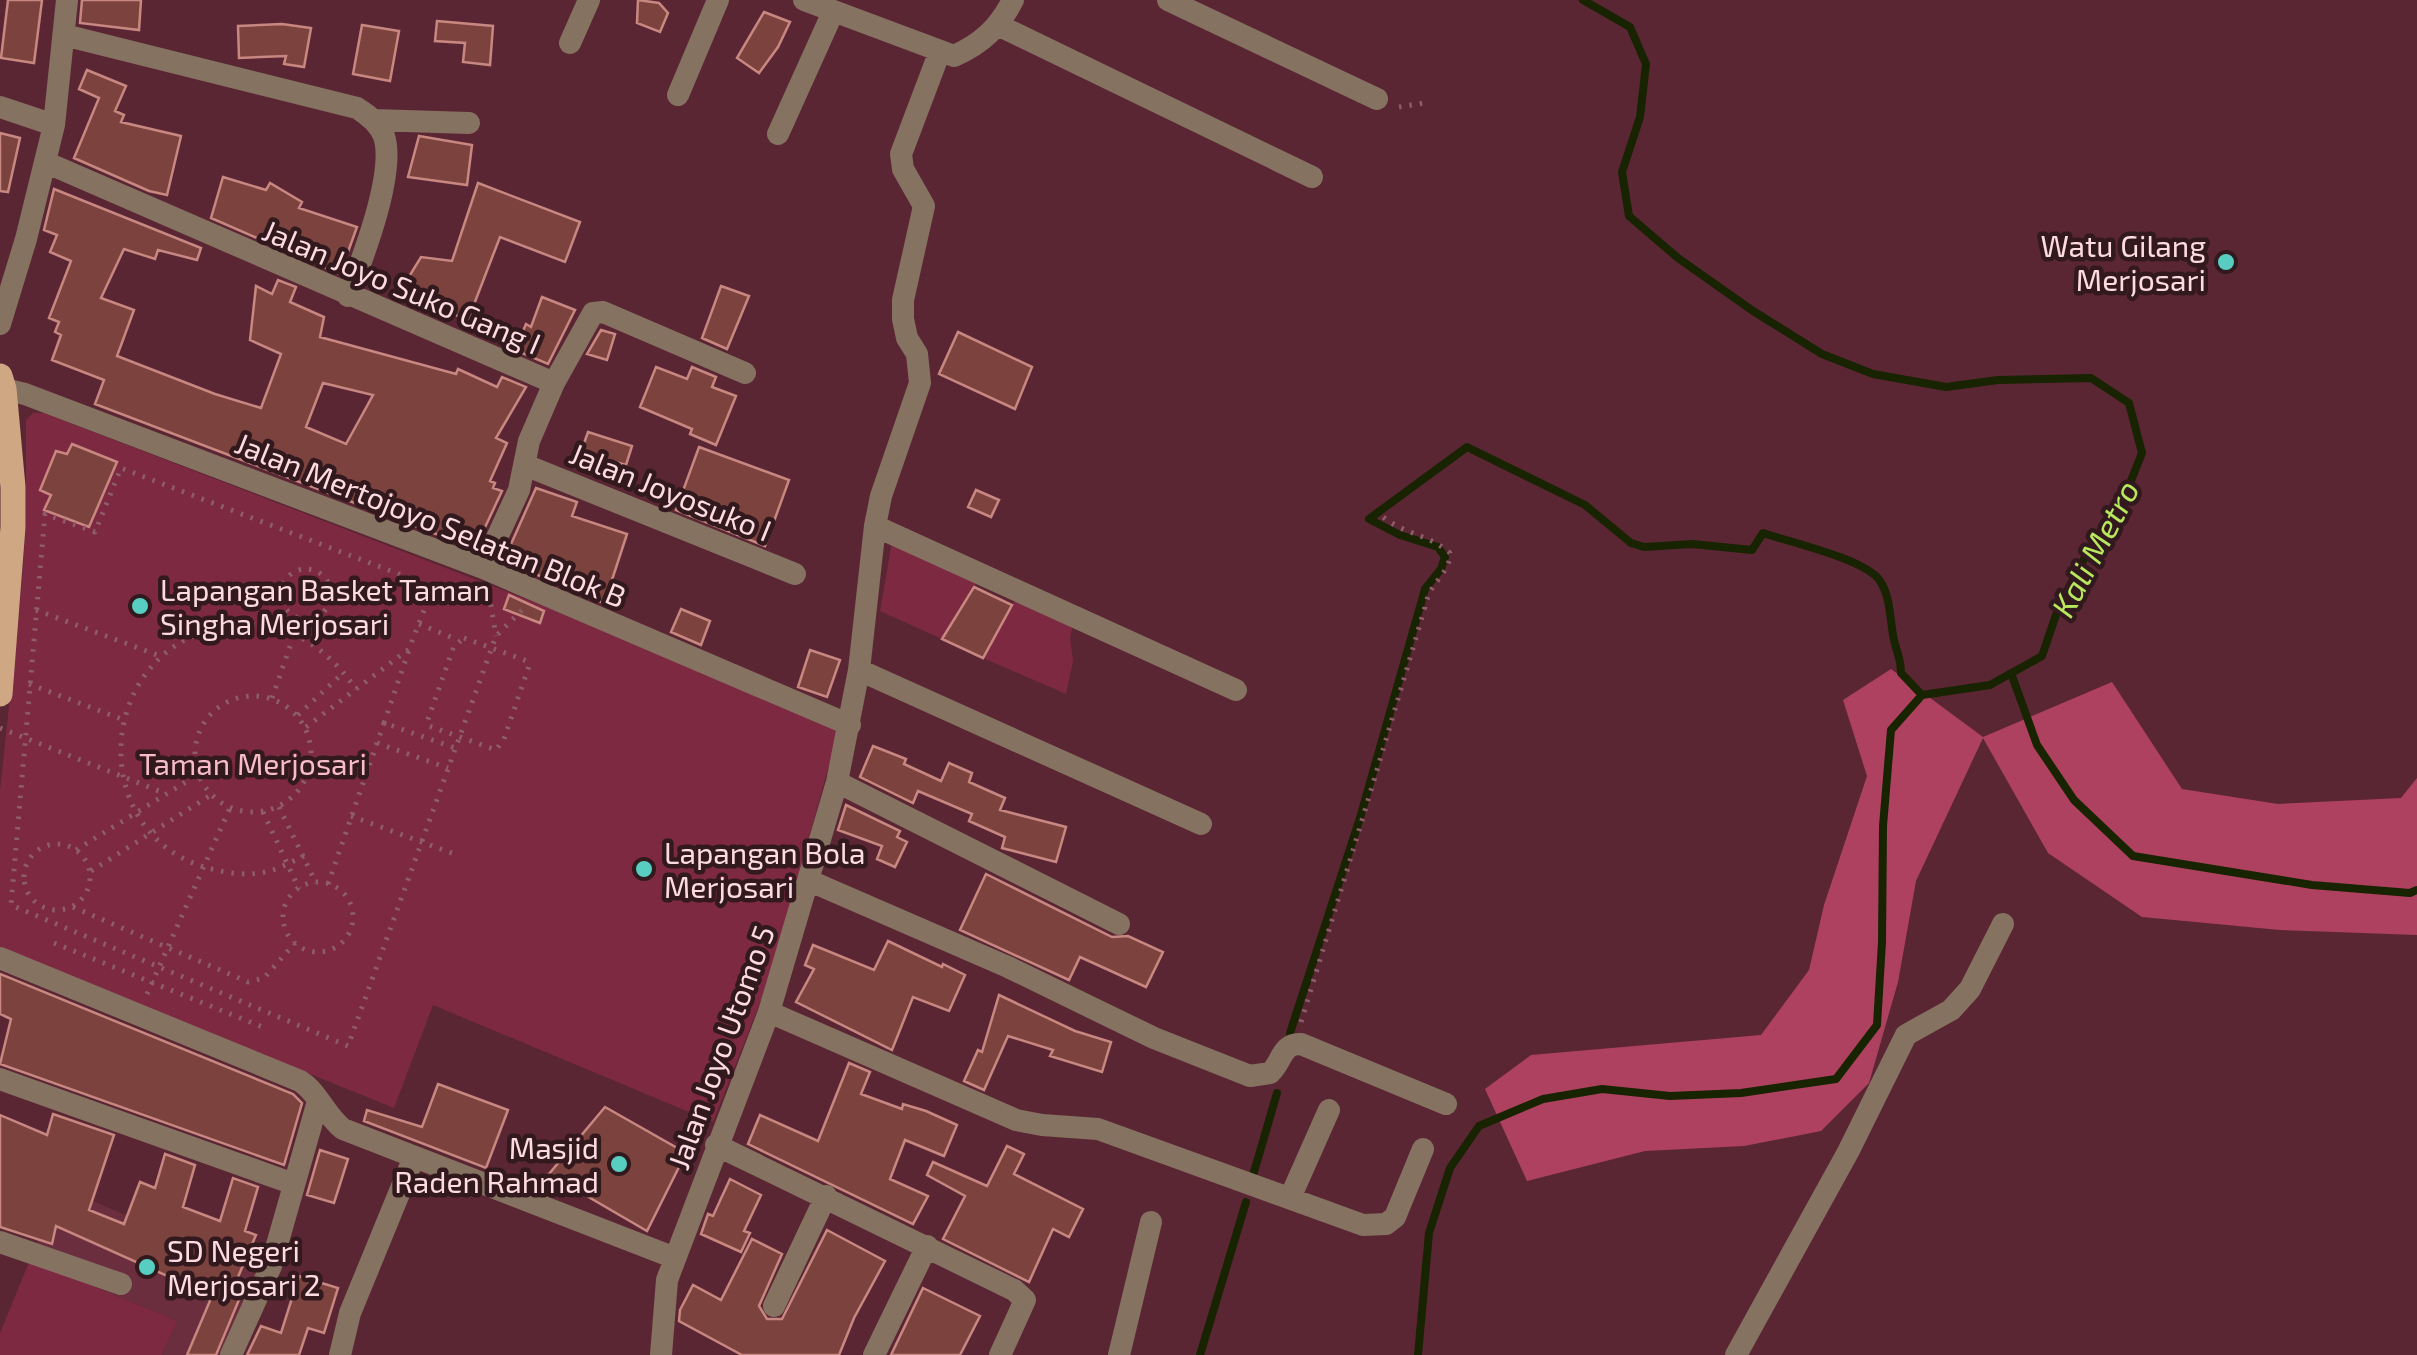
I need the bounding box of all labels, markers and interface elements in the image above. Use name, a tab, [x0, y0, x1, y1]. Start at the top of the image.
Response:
street label: Jalan Joyo Suko Gang I	[258, 211, 546, 361]
place label: Watu Gilang Merjosari	[2040, 227, 2206, 297]
marker: Watu Gilang Merjosari	[2215, 251, 2237, 273]
street label: Jalan Mertojoyo Selatan Blok B	[230, 424, 632, 614]
street label: Jalan Joyosuko I	[565, 434, 777, 548]
water label: Kali Metro	[2042, 473, 2146, 623]
place label: Lapangan Basket Taman Singha Merjosari	[160, 571, 490, 641]
marker: Lapangan Basket Taman Singha Merjosari	[129, 595, 151, 617]
park label: Taman Merjosari	[139, 745, 367, 781]
place label: Lapangan Bola Merjosari	[664, 834, 865, 904]
marker: Lapangan Bola Merjosari	[633, 858, 655, 880]
street label: Jalan Joyo Utomo 5	[659, 920, 781, 1174]
place label: Masjid Raden Rahmad	[394, 1129, 599, 1199]
marker: Masjid Raden Rahmad	[608, 1153, 630, 1175]
place label: SD Negeri Merjosari 2	[167, 1232, 321, 1302]
marker: SD Negeri Merjosari 2	[136, 1256, 158, 1278]

